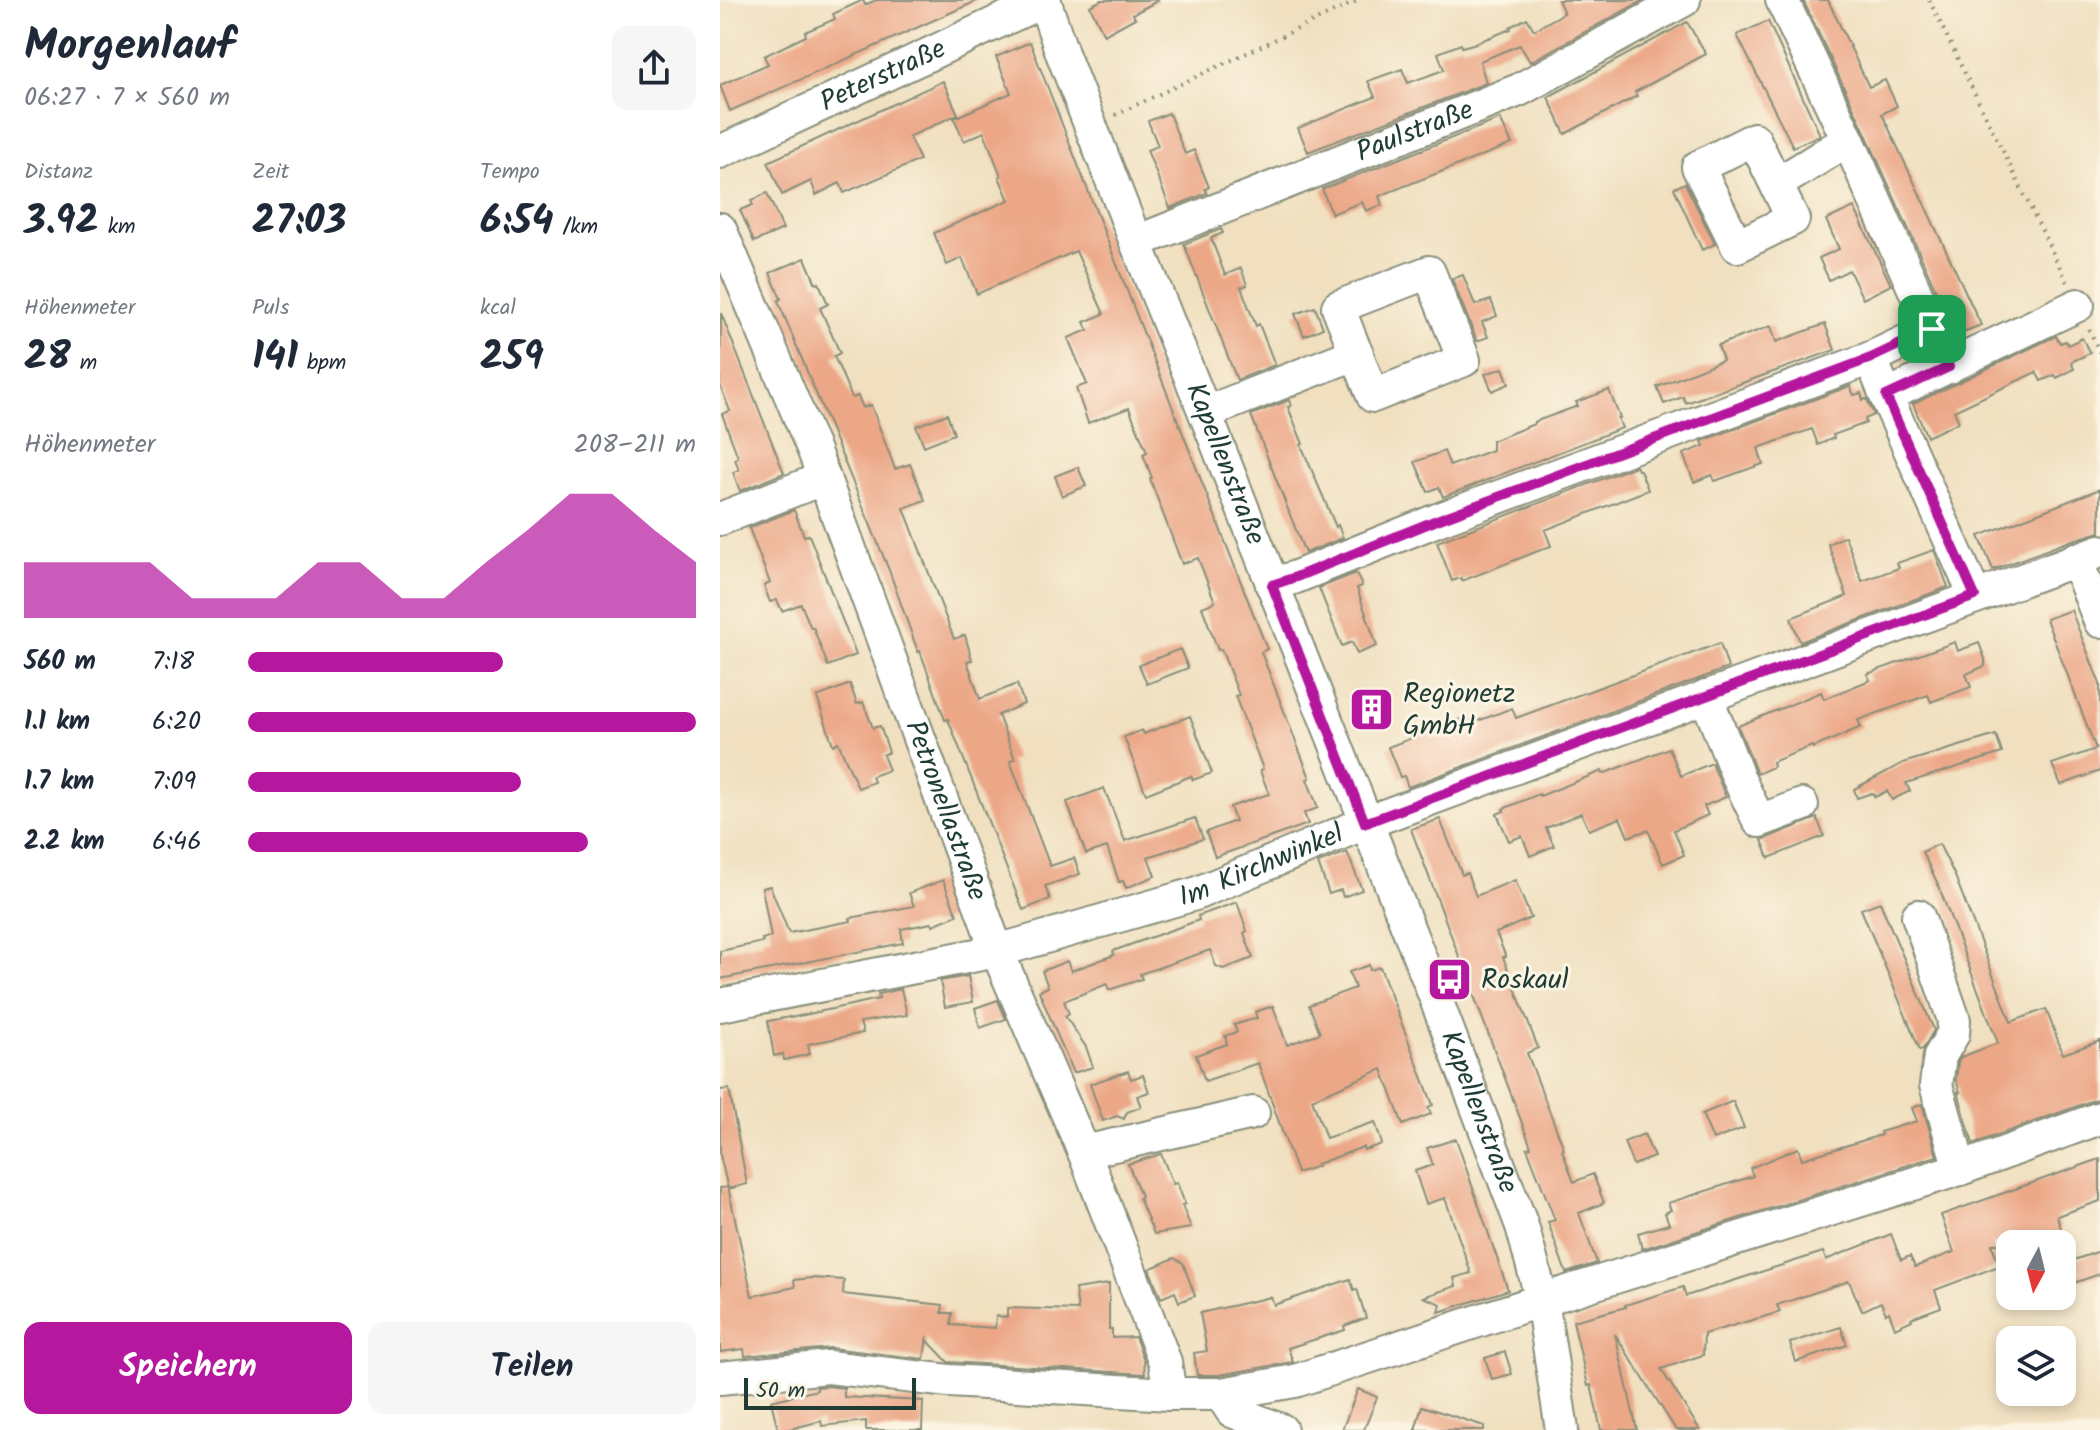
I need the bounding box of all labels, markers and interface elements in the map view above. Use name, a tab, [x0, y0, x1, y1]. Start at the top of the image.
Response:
text: Morgenlauf	[24, 12, 235, 82]
button: share	[612, 26, 696, 110]
street label: Peterstraße	[812, 27, 954, 125]
text: 06:27 · 7 × 560 m	[24, 77, 230, 119]
street label: Paulstraße	[1349, 88, 1481, 175]
text: Distanz	[24, 155, 93, 190]
text: Zeit	[252, 155, 289, 190]
text: Tempo	[480, 155, 540, 190]
text: 3.92	[24, 190, 99, 254]
text: 27:03	[252, 190, 346, 254]
text: 6:54	[480, 190, 554, 254]
text: km	[99, 210, 136, 245]
text: /km	[554, 210, 598, 245]
text: Höhenmeter	[24, 291, 135, 326]
text: Puls	[252, 291, 289, 326]
text: kcal	[480, 291, 516, 326]
pin	[1898, 295, 1966, 363]
icon: arrive	[1910, 307, 1954, 351]
text: 28	[24, 326, 71, 390]
text: 141	[252, 326, 298, 390]
text: 259	[480, 326, 544, 390]
text: m	[71, 346, 97, 381]
text: bpm	[298, 346, 346, 381]
street label: Kapellenstraße	[1173, 376, 1278, 552]
text: Höhenmeter	[24, 424, 155, 466]
text: 208–211 m	[574, 424, 696, 466]
text: 560 m	[24, 641, 96, 683]
text: 7:18	[152, 641, 194, 683]
place label: Regionetz GmbH	[1403, 672, 1515, 749]
building icon: Regionetz GmbH	[1348, 686, 1396, 734]
text: 1.1 km	[24, 701, 90, 743]
text: 6:20	[152, 701, 201, 743]
street label: Petronellastraße	[892, 714, 999, 908]
text: 1.7 km	[24, 761, 94, 803]
text: 7:09	[152, 761, 196, 803]
street label: Im Kirchwinkel	[1173, 812, 1351, 920]
text: 2.2 km	[24, 821, 105, 863]
text: 6:46	[152, 821, 202, 863]
bus stop icon: Roskaul	[1426, 956, 1474, 1004]
place label: Roskaul	[1481, 958, 1569, 1003]
street label: Kapellenstraße	[1427, 1024, 1530, 1200]
north arrow	[1996, 1230, 2076, 1310]
map controls	[1996, 1230, 2076, 1406]
button: Speichern	[24, 1322, 352, 1414]
button: Teilen	[368, 1322, 696, 1414]
button: layers	[1996, 1326, 2076, 1406]
scale bar	[744, 1374, 916, 1410]
text: 50 m	[756, 1374, 805, 1409]

